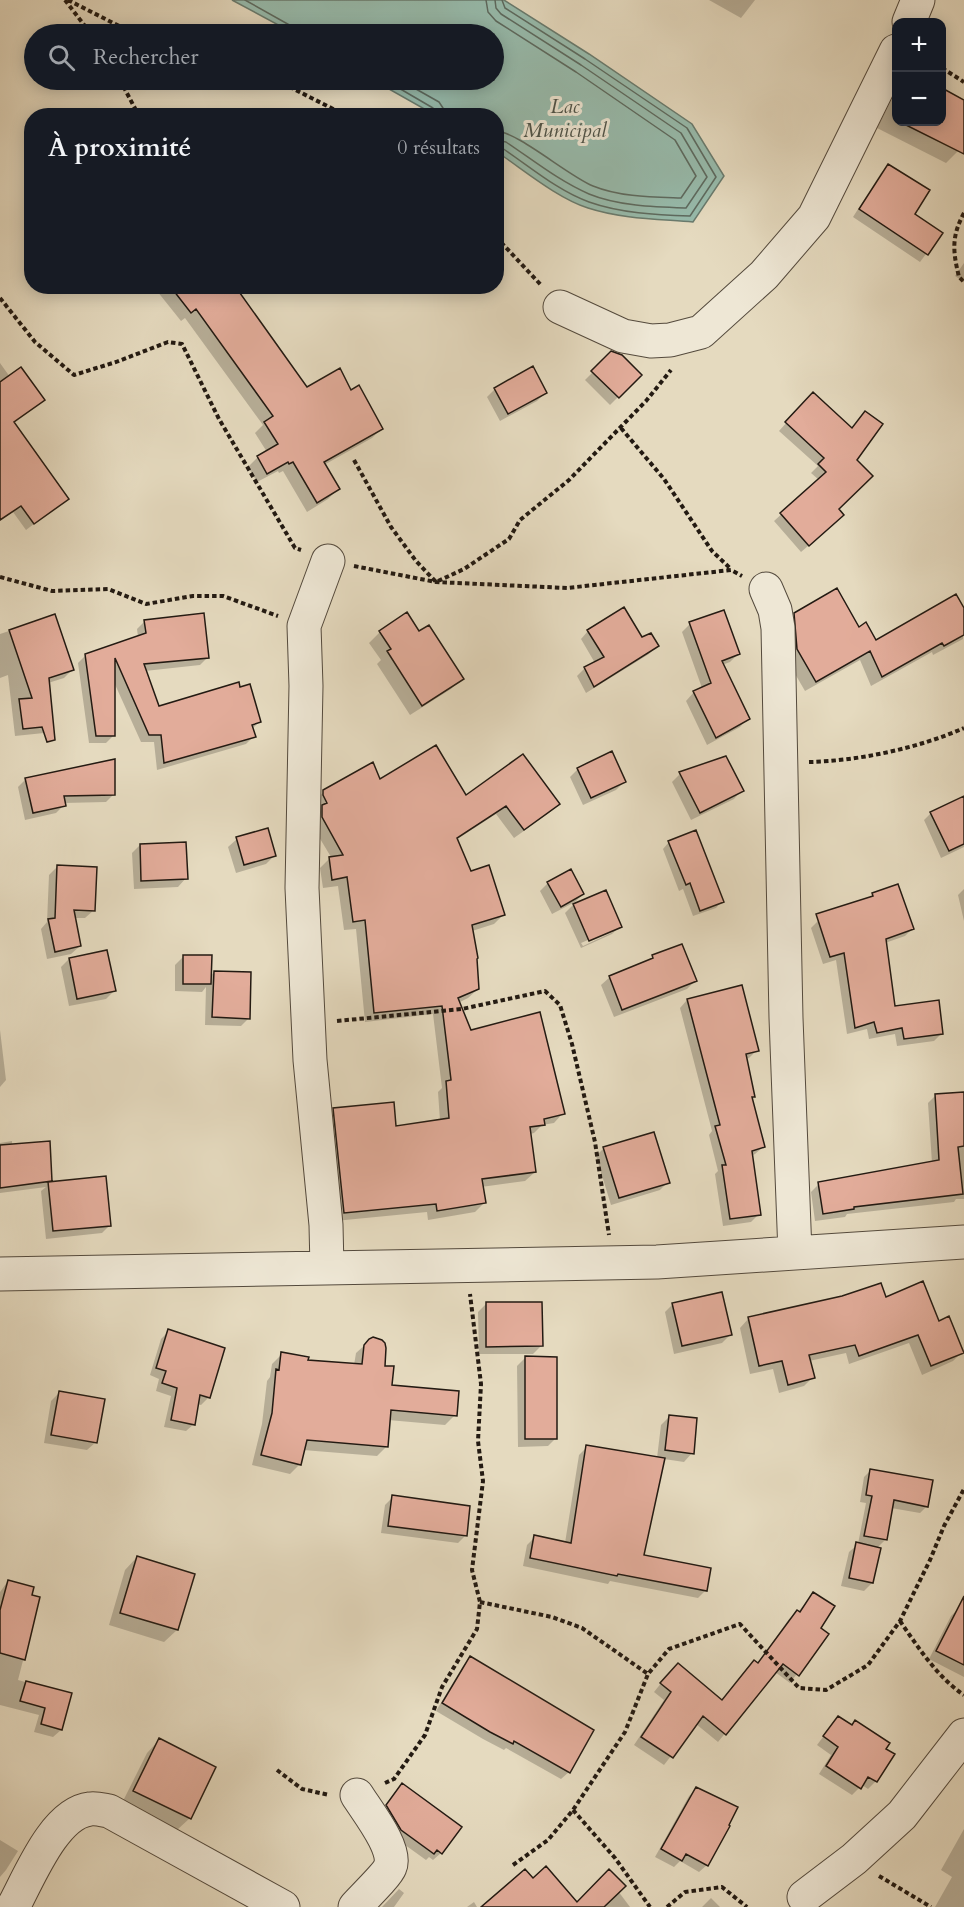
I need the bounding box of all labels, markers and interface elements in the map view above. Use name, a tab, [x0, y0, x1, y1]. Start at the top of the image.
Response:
map controls	[892, 18, 946, 126]
button: +	[892, 18, 946, 72]
search box	[24, 24, 504, 90]
icon: search	[45, 41, 78, 74]
text: Rechercher	[93, 42, 198, 72]
button: −	[892, 72, 946, 126]
water label: Lac Municipal	[523, 92, 608, 145]
text: À proximité	[48, 130, 191, 165]
text: 0 résultats	[397, 134, 480, 161]

